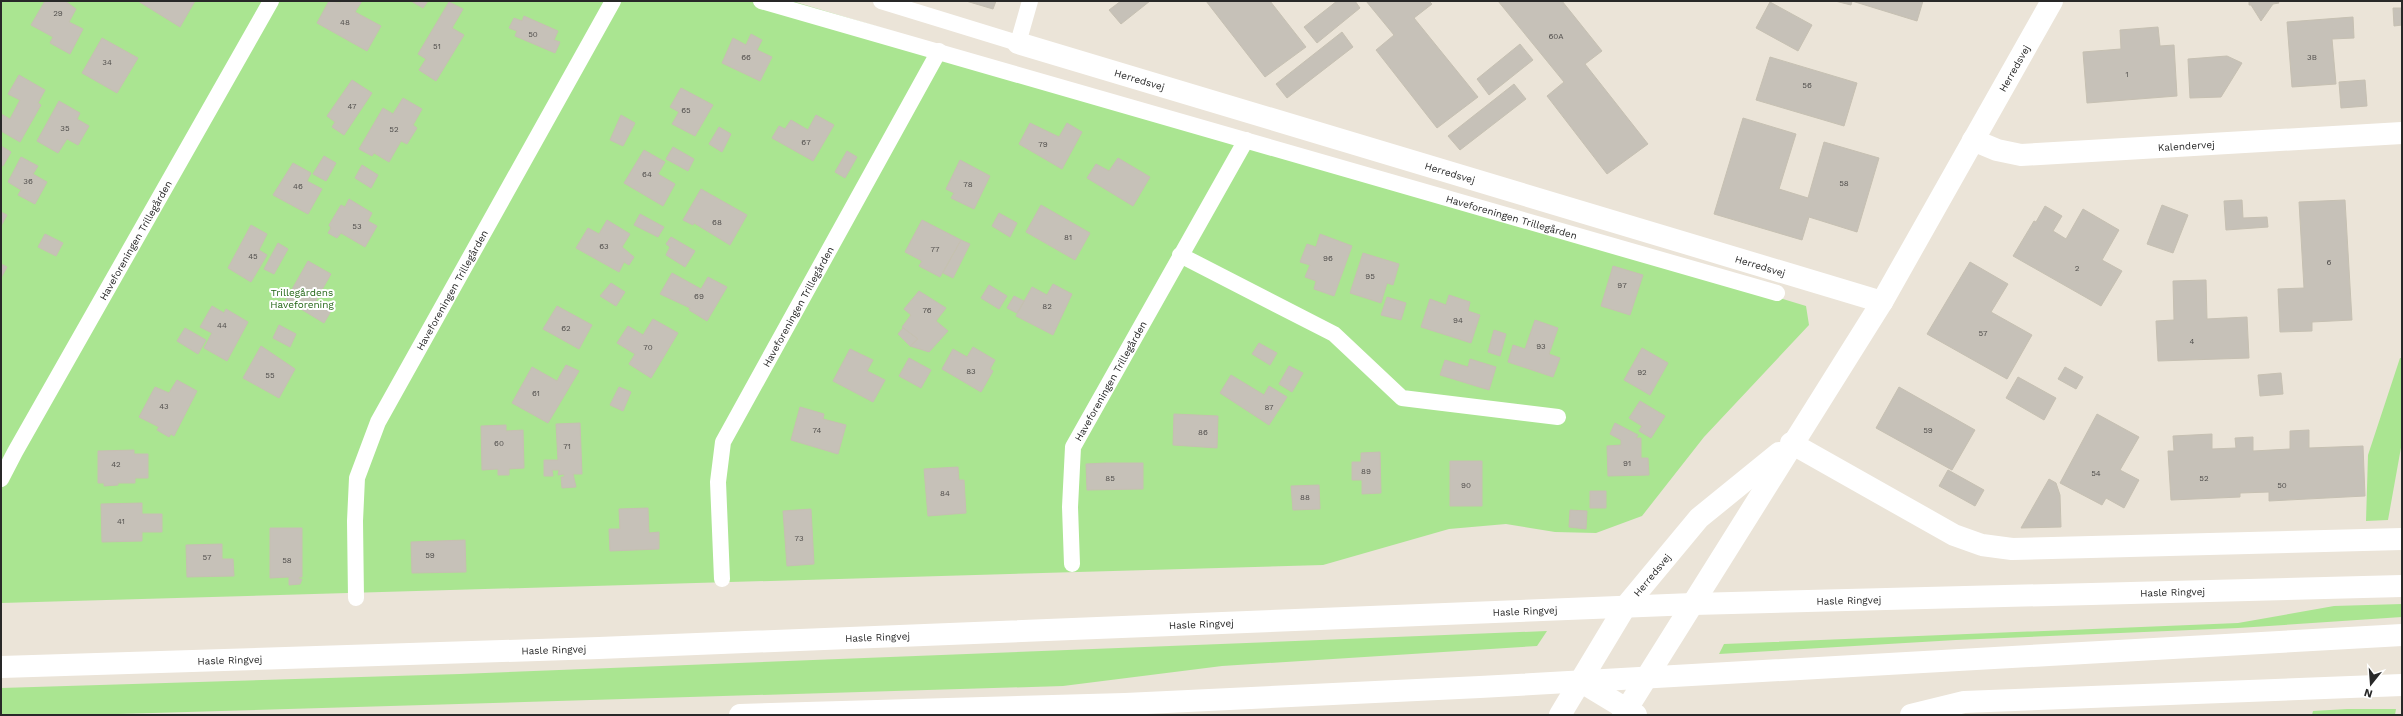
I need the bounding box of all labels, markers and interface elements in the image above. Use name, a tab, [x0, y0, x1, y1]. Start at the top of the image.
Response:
house number: 29	[53, 9, 63, 18]
house number: 48	[340, 18, 350, 27]
house number: 50	[528, 30, 538, 39]
house number: 60A	[1548, 32, 1564, 41]
house number: 51	[433, 42, 441, 51]
street label: Herredsvej	[1996, 43, 2032, 94]
house number: 66	[741, 53, 751, 62]
house number: 3B	[2307, 53, 2317, 62]
house number: 34	[102, 58, 112, 67]
street label: Herredsvej	[1113, 67, 1166, 92]
house number: 1	[2125, 70, 2129, 79]
house number: 56	[1802, 81, 1812, 90]
house number: 47	[348, 102, 357, 111]
house number: 65	[681, 106, 691, 115]
house number: 35	[60, 124, 70, 133]
house number: 52	[389, 125, 399, 134]
house number: 67	[801, 138, 811, 147]
street label: Kalendervej	[2157, 138, 2215, 153]
house number: 79	[1038, 140, 1048, 149]
street label: Herredsvej	[1424, 160, 1476, 185]
house number: 64	[642, 170, 652, 179]
house number: 36	[23, 177, 33, 186]
street label: Haveforeningen Trillegården	[97, 178, 174, 302]
house number: 58	[1839, 179, 1849, 188]
house number: 78	[963, 180, 973, 189]
house number: 46	[293, 182, 303, 191]
street label: Haveforeningen Trillegården	[1445, 193, 1578, 241]
house number: 68	[712, 218, 722, 227]
house number: 53	[352, 222, 362, 231]
street label: Haveforeningen Trillegården	[414, 228, 490, 352]
house number: 81	[1064, 233, 1072, 242]
house number: 63	[599, 242, 609, 251]
street label: Haveforeningen Trillegården	[760, 245, 835, 369]
house number: 77	[931, 245, 940, 254]
house number: 45	[248, 252, 258, 261]
street label: Herredsvej	[1734, 253, 1787, 278]
house number: 96	[1323, 254, 1333, 263]
house number: 6	[2327, 258, 2332, 267]
house number: 2	[2075, 264, 2080, 273]
house number: 95	[1365, 272, 1375, 281]
house number: 97	[1617, 281, 1627, 290]
park label: Trillegårdens Haveforening	[270, 287, 334, 310]
house number: 69	[694, 292, 704, 301]
house number: 82	[1042, 302, 1052, 311]
house number: 76	[922, 306, 932, 315]
house number: 94	[1453, 316, 1463, 325]
street label: Haveforeningen Trillegården	[1072, 319, 1148, 443]
house number: 44	[217, 321, 227, 330]
house number: 62	[561, 324, 571, 333]
house number: 57	[1978, 329, 1988, 338]
house number: 4	[2190, 337, 2195, 346]
house number: 93	[1536, 342, 1546, 351]
house number: 70	[643, 343, 653, 352]
house number: 83	[966, 367, 976, 376]
house number: 92	[1637, 368, 1647, 377]
house number: 55	[265, 371, 275, 380]
house number: 61	[532, 389, 540, 398]
house number: 43	[159, 402, 169, 411]
house number: 87	[1264, 403, 1274, 412]
house number: 74	[813, 426, 822, 435]
house number: 59	[1923, 426, 1933, 435]
house number: 86	[1198, 428, 1208, 437]
house number: 60	[494, 439, 504, 448]
house number: 71	[563, 442, 571, 451]
house number: 91	[1623, 459, 1631, 468]
house number: 42	[111, 460, 121, 469]
house number: 89	[1361, 467, 1371, 476]
house number: 54	[2091, 469, 2101, 478]
house number: 85	[1105, 474, 1115, 483]
house number: 52	[2199, 474, 2209, 483]
house number: 90	[1461, 481, 1471, 490]
house number: 50	[2277, 481, 2287, 490]
house number: 84	[940, 489, 950, 498]
house number: 88	[1300, 493, 1310, 502]
house number: 41	[117, 517, 125, 526]
house number: 73	[794, 534, 804, 543]
house number: 59	[425, 551, 435, 560]
street label: Herredsvej	[1631, 551, 1673, 598]
house number: 57	[202, 553, 212, 562]
house number: 58	[282, 556, 292, 565]
street label: Hasle Ringvej	[2140, 585, 2205, 598]
street label: Hasle Ringvej	[1816, 594, 1881, 606]
street label: Hasle Ringvej	[1492, 604, 1558, 618]
street label: Hasle Ringvej	[1169, 617, 1234, 631]
street label: Hasle Ringvej	[845, 630, 910, 644]
street label: Hasle Ringvej	[521, 643, 586, 656]
street label: Hasle Ringvej	[197, 653, 263, 666]
north arrow	[2351, 664, 2391, 704]
text: N	[2362, 686, 2374, 700]

